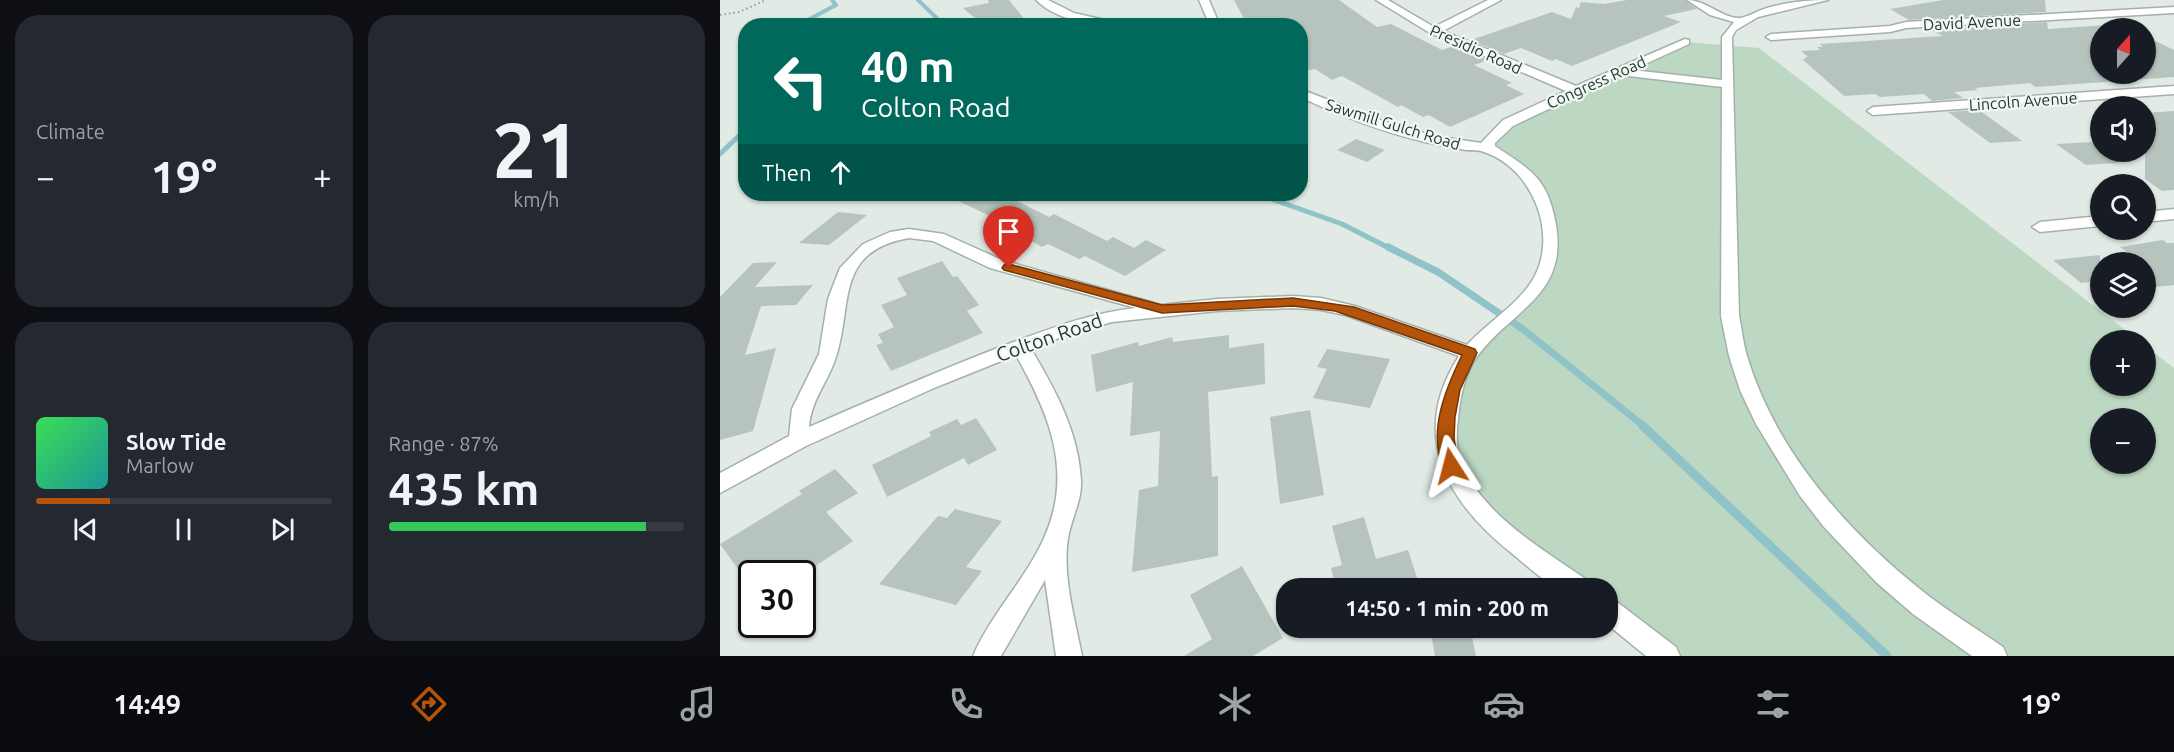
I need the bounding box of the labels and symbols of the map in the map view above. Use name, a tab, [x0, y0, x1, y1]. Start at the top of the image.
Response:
street label: David Avenue	[1923, 10, 2021, 34]
north arrow	[2090, 18, 2156, 84]
street label: Presidio Road	[1427, 21, 1525, 77]
street label: Congress Road	[1544, 52, 1648, 112]
street label: Lincoln Avenue	[1968, 88, 2078, 114]
street label: Sawmill Gulch Road	[1324, 95, 1462, 153]
pin	[983, 206, 1034, 268]
street label: Colton Road	[993, 308, 1105, 366]
position arrow	[1419, 434, 1483, 498]
speed limit sign: 30	[738, 560, 816, 638]

